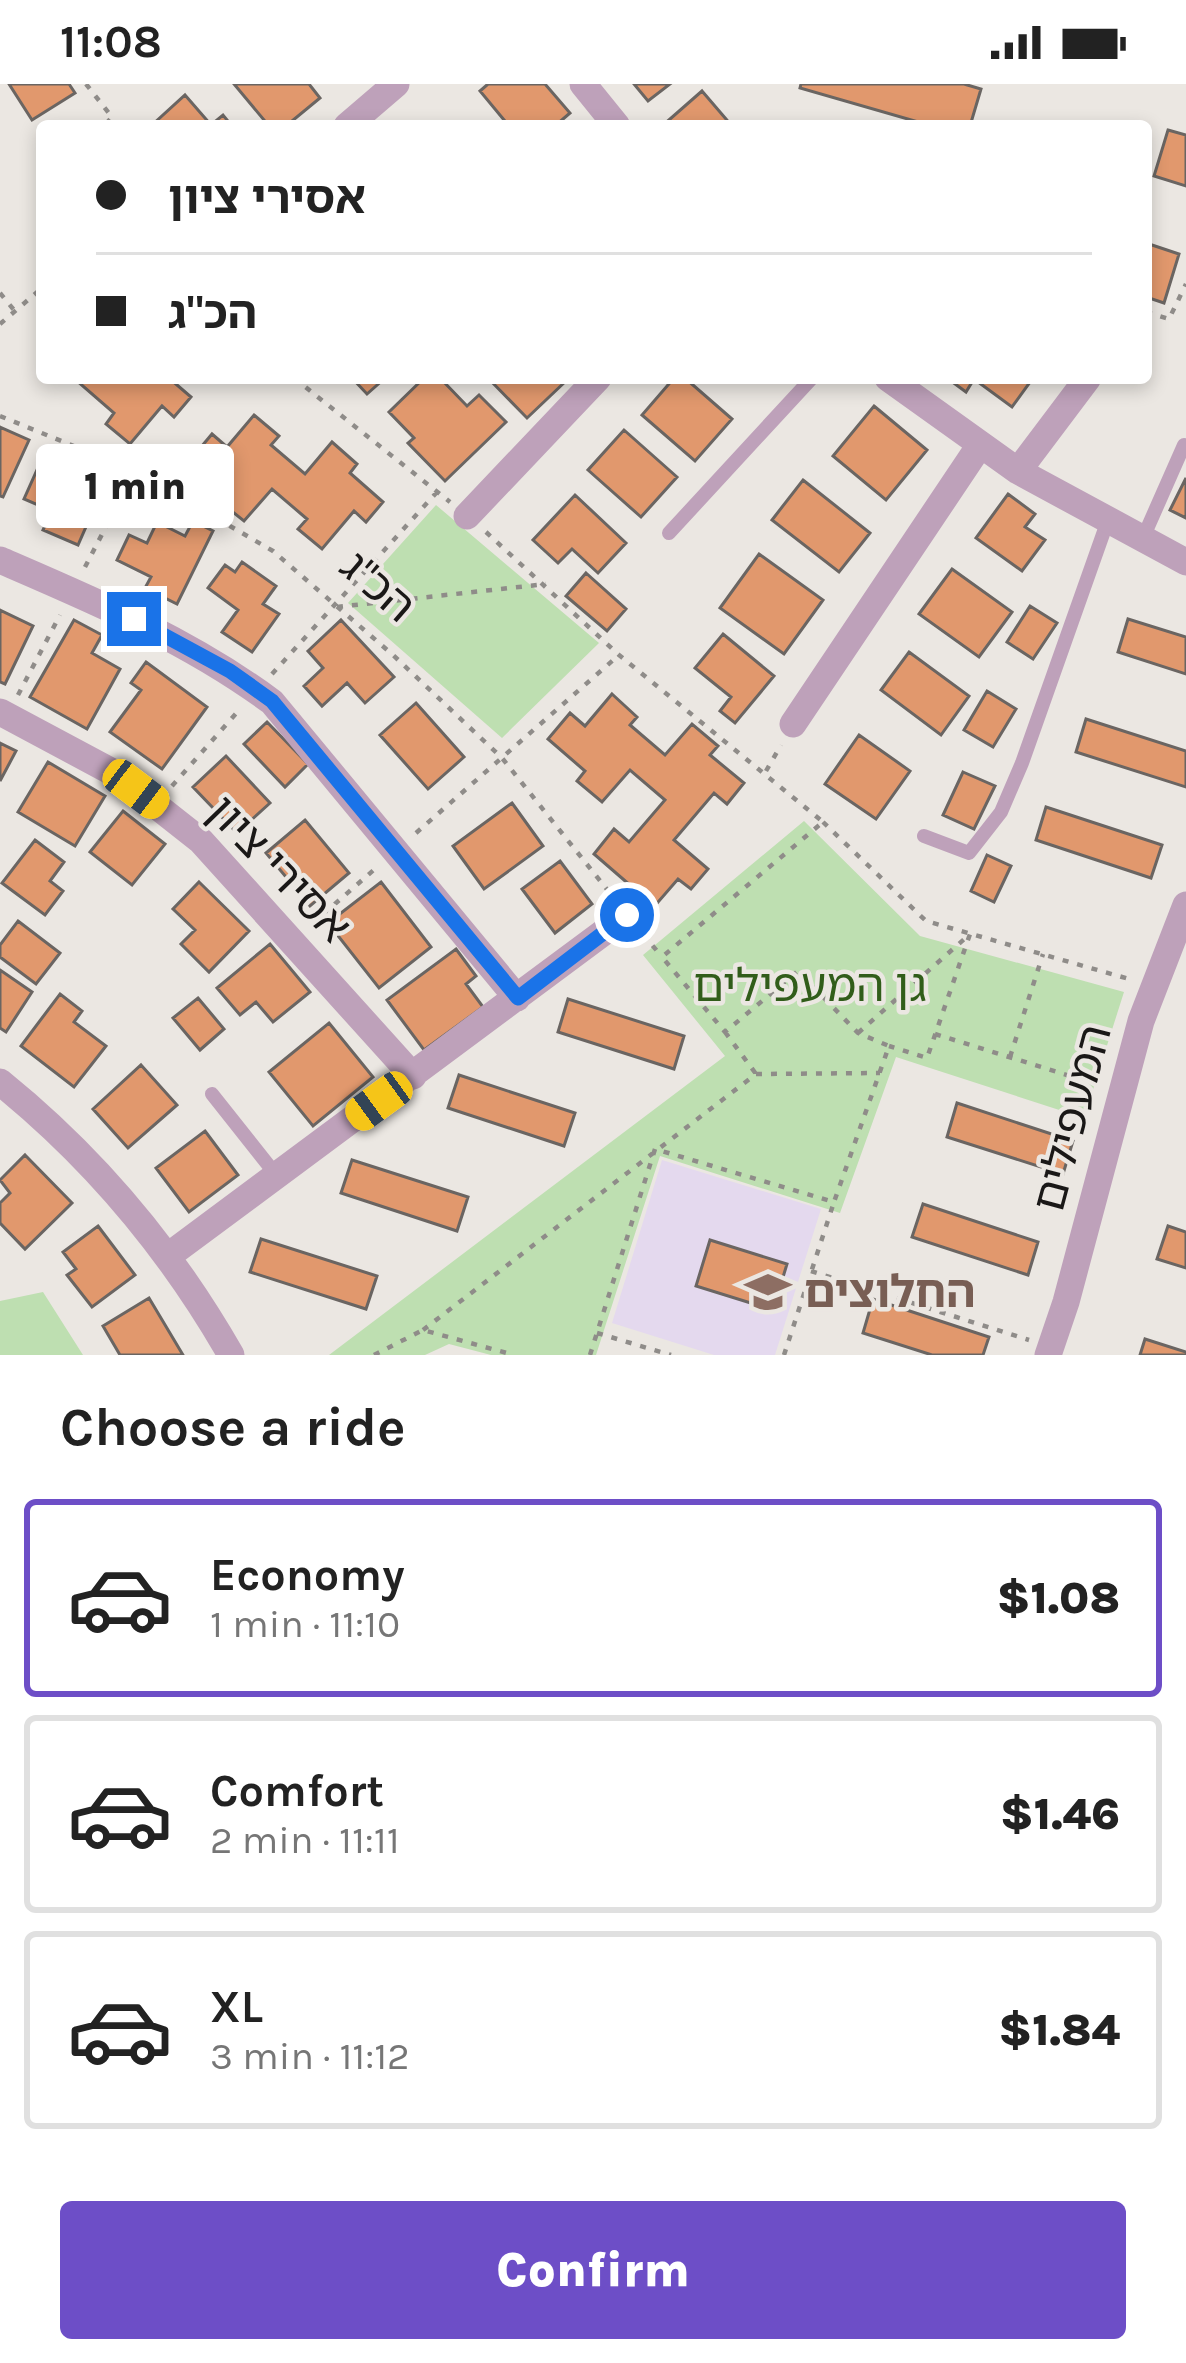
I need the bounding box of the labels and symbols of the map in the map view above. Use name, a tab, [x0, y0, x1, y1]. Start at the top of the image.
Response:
callout: 1 min	[35, 445, 233, 529]
street label: הכ"ג	[330, 539, 426, 633]
route end	[107, 592, 161, 646]
car	[96, 753, 176, 825]
street label: אסירי ציון	[197, 785, 361, 953]
route start	[600, 888, 654, 942]
park label: גן המעפילים	[693, 960, 927, 1012]
street label: המעפילים	[1022, 1019, 1122, 1217]
car	[339, 1065, 419, 1137]
place label: החלוצים	[804, 1266, 976, 1318]
school or university icon: החלוצים	[743, 1267, 793, 1317]

